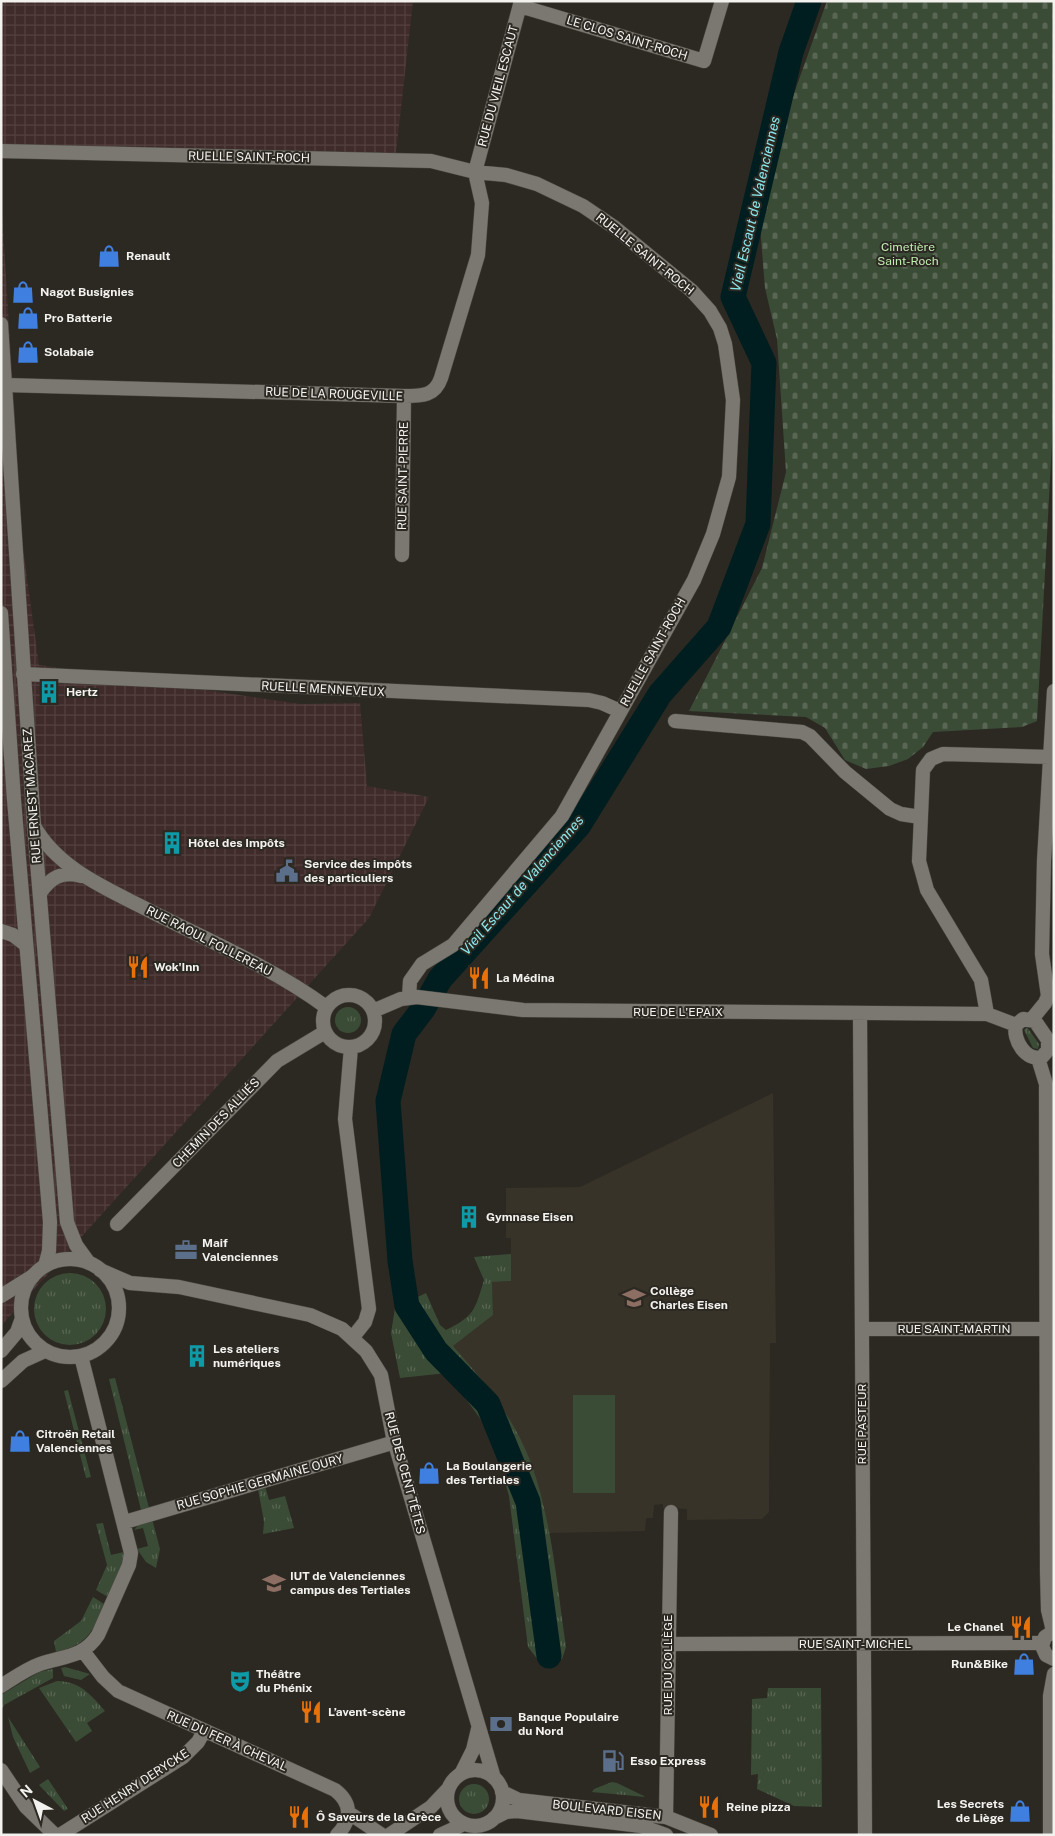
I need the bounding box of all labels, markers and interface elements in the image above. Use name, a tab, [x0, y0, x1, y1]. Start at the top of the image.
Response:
street label: LE CLOS SAINT-ROCH	[565, 13, 689, 63]
street label: RUE DU VIEIL ESCAUT	[475, 24, 521, 148]
water label: Vieil Escaut de Valenciennes	[727, 115, 783, 293]
street label: RUELLE SAINT-ROCH	[188, 149, 310, 165]
street label: RUELLE SAINT-ROCH	[593, 210, 697, 298]
park label: Cimetière Saint-Roch	[877, 240, 939, 268]
shop icon: Renault	[96, 243, 122, 269]
place label: Renault	[126, 249, 171, 263]
shop icon: Nagot Busignies	[10, 279, 36, 305]
place label: Nagot Busignies	[40, 285, 134, 299]
shop icon: Pro Batterie	[15, 305, 41, 331]
place label: Pro Batterie	[44, 311, 113, 325]
shop icon: Solabaie	[15, 339, 41, 365]
place label: Solabaie	[44, 345, 94, 359]
street label: RUE DE LA ROUGEVILLE	[265, 385, 403, 403]
street label: RUE SAINT-PIERRE	[395, 422, 411, 530]
street label: RUELLE SAINT-ROCH	[617, 595, 689, 709]
building icon: Hertz	[36, 679, 62, 705]
street label: RUELLE MENNEVEUX	[261, 679, 385, 699]
place label: Hertz	[66, 685, 98, 699]
street label: RUE ERNEST MACAREZ	[20, 728, 44, 864]
water label: Vieil Escaut de Valenciennes	[457, 812, 587, 958]
building icon: Hôtel des Impôts	[159, 830, 185, 856]
place label: Hôtel des Impôts	[188, 836, 285, 850]
place label: Service des impôts des particuliers	[304, 857, 412, 885]
public building icon: Service des impôts des particuliers	[274, 858, 300, 884]
street label: RUE RAOUL FOLLEREAU	[144, 903, 274, 979]
restaurant icon: Wok'Inn	[125, 954, 151, 980]
place label: Wok'Inn	[154, 960, 199, 974]
restaurant icon: La Médina	[466, 965, 492, 991]
place label: La Médina	[496, 971, 555, 985]
street label: RUE DE L'EPAIX	[633, 1005, 723, 1019]
street label: CHEMIN DES ALLIÉS	[170, 1075, 262, 1171]
building icon: Gymnase Eisen	[456, 1204, 482, 1230]
place label: Gymnase Eisen	[486, 1210, 573, 1224]
place label: Maif Valenciennes	[202, 1236, 278, 1264]
office icon: Maif Valenciennes	[173, 1237, 199, 1263]
place label: Collège Charles Eisen	[650, 1284, 728, 1312]
school or university icon: Collège Charles Eisen	[621, 1285, 647, 1311]
street label: RUE SAINT-MARTIN	[897, 1322, 1011, 1336]
place label: Les ateliers numériques	[213, 1342, 281, 1370]
building icon: Les ateliers numériques	[184, 1343, 210, 1369]
street label: RUE PASTEUR	[855, 1384, 869, 1464]
street label: RUE DES CENT TÊTES	[382, 1410, 428, 1536]
place label: Citroën Retail Valenciennes	[36, 1427, 115, 1455]
shop icon: Citroën Retail Valenciennes	[7, 1428, 33, 1454]
street label: RUE SOPHIE GERMAINE OURY	[175, 1451, 346, 1513]
place label: La Boulangerie des Tertiales	[446, 1459, 532, 1487]
shop icon: La Boulangerie des Tertiales	[416, 1460, 442, 1486]
place label: IUT de Valenciennes campus des Tertiales	[290, 1569, 411, 1597]
school or university icon: IUT de Valenciennes campus des Tertiales	[261, 1570, 287, 1596]
restaurant icon: Le Chanel	[1008, 1614, 1034, 1640]
street label: RUE DU COLLÈGE	[661, 1615, 675, 1715]
place label: Le Chanel	[947, 1620, 1004, 1634]
street label: RUE SAINT-MICHEL	[799, 1637, 911, 1651]
shop icon: Run&Bike	[1011, 1651, 1037, 1677]
place label: Run&Bike	[951, 1657, 1008, 1671]
place label: Théâtre du Phénix	[256, 1667, 312, 1695]
theatre icon: Théâtre du Phénix	[227, 1668, 253, 1694]
restaurant icon: L’avent-scène	[298, 1699, 324, 1725]
place label: L’avent-scène	[328, 1705, 406, 1719]
street label: RUE DU FER À CHEVAL	[165, 1708, 290, 1774]
place label: Banque Populaire du Nord	[518, 1710, 619, 1738]
bank icon: Banque Populaire du Nord	[488, 1711, 514, 1737]
street label: RUE HENRY DERYCKE	[79, 1746, 191, 1826]
fuel station icon: Esso Express	[600, 1748, 626, 1774]
place label: Esso Express	[630, 1754, 706, 1768]
north arrow	[10, 1776, 60, 1826]
text: N	[17, 1782, 36, 1801]
restaurant icon: Reine pizza	[696, 1794, 722, 1820]
street label: BOULEVARD EISEN	[552, 1797, 662, 1823]
place label: Les Secrets de Liège	[937, 1797, 1004, 1825]
shop icon: Les Secrets de Liège	[1007, 1798, 1033, 1824]
place label: Reine pizza	[726, 1800, 791, 1814]
restaurant icon: Ô Saveurs de la Grèce	[286, 1804, 312, 1830]
place label: Ô Saveurs de la Grèce	[316, 1810, 441, 1824]

